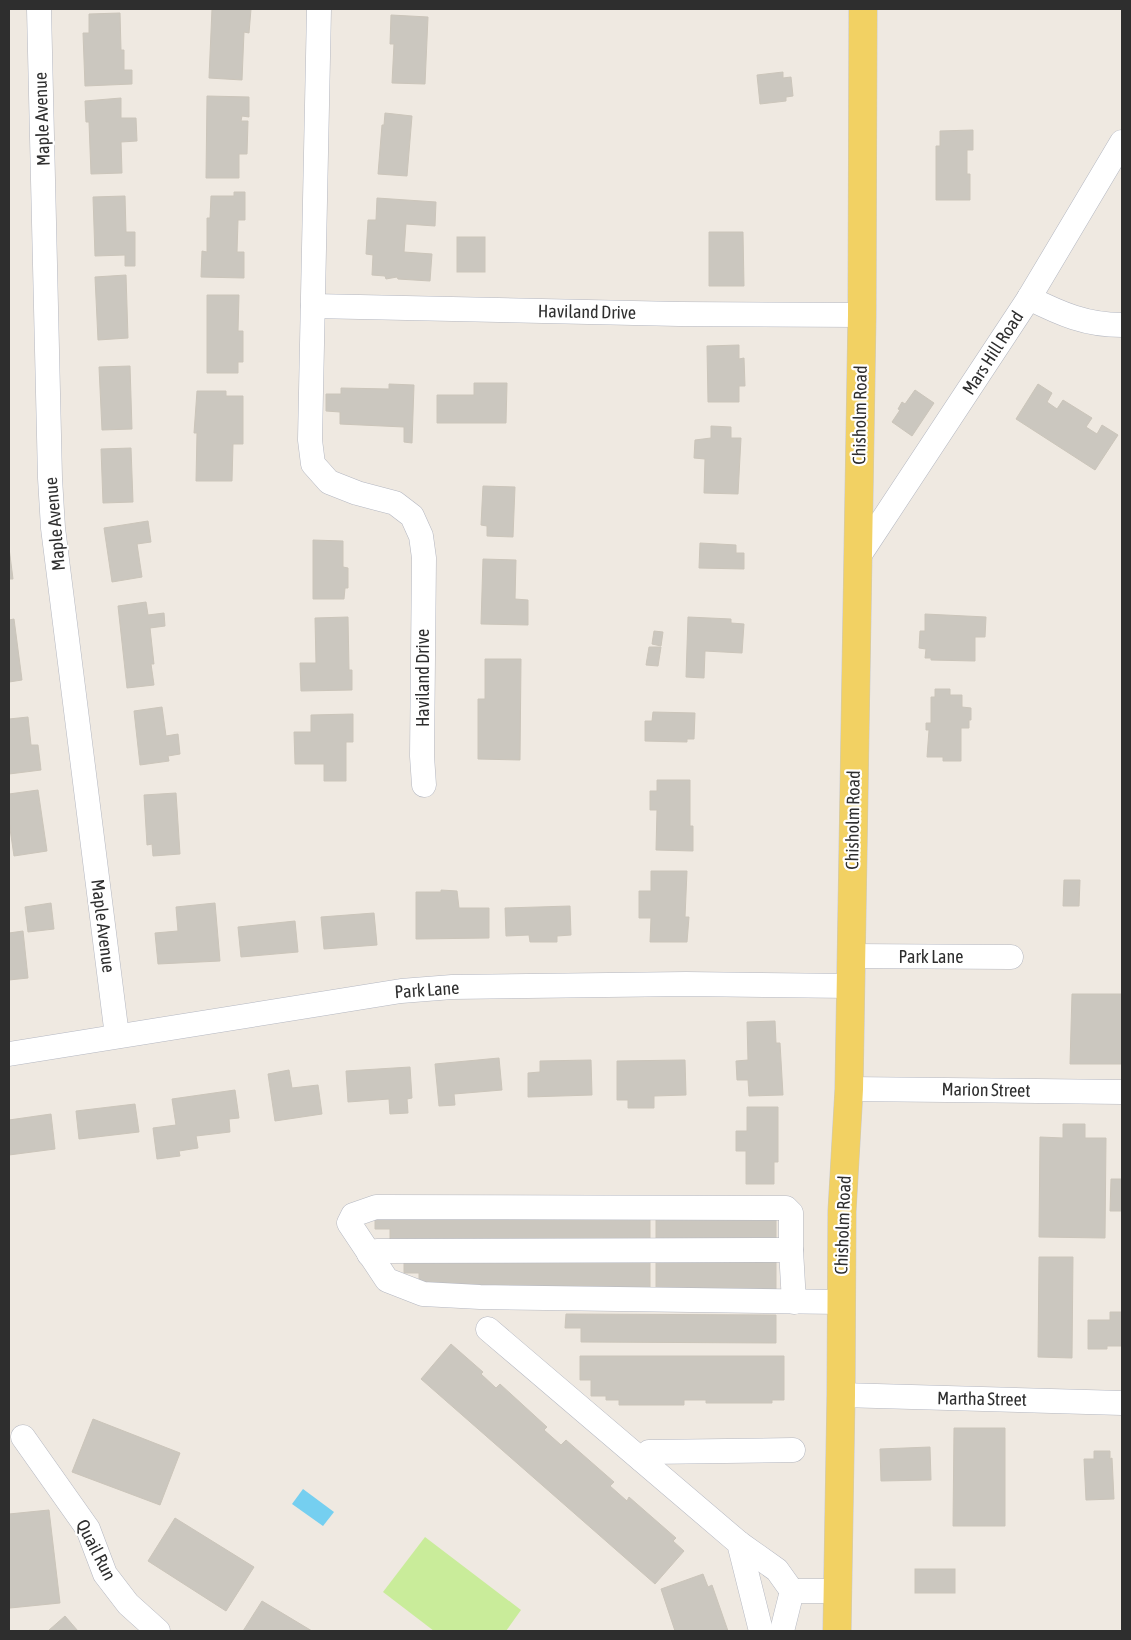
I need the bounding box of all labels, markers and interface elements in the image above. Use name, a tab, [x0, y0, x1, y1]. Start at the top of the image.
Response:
street label: Maple Avenue	[29, 72, 54, 166]
street label: Haviland Drive	[538, 300, 636, 323]
street label: Mars Hill Road	[958, 307, 1027, 399]
street label: Chisholm Road	[848, 365, 871, 465]
street label: Maple Avenue	[40, 476, 69, 572]
street label: Haviland Drive	[412, 629, 433, 727]
street label: Chisholm Road	[841, 770, 864, 870]
street label: Maple Avenue	[87, 878, 120, 974]
street label: Park Lane	[899, 946, 963, 967]
street label: Park Lane	[394, 977, 460, 1002]
street label: Marion Street	[941, 1078, 1031, 1101]
street label: Chisholm Road	[830, 1175, 855, 1275]
street label: Martha Street	[937, 1387, 1027, 1410]
street label: Quail Run	[72, 1516, 121, 1584]

